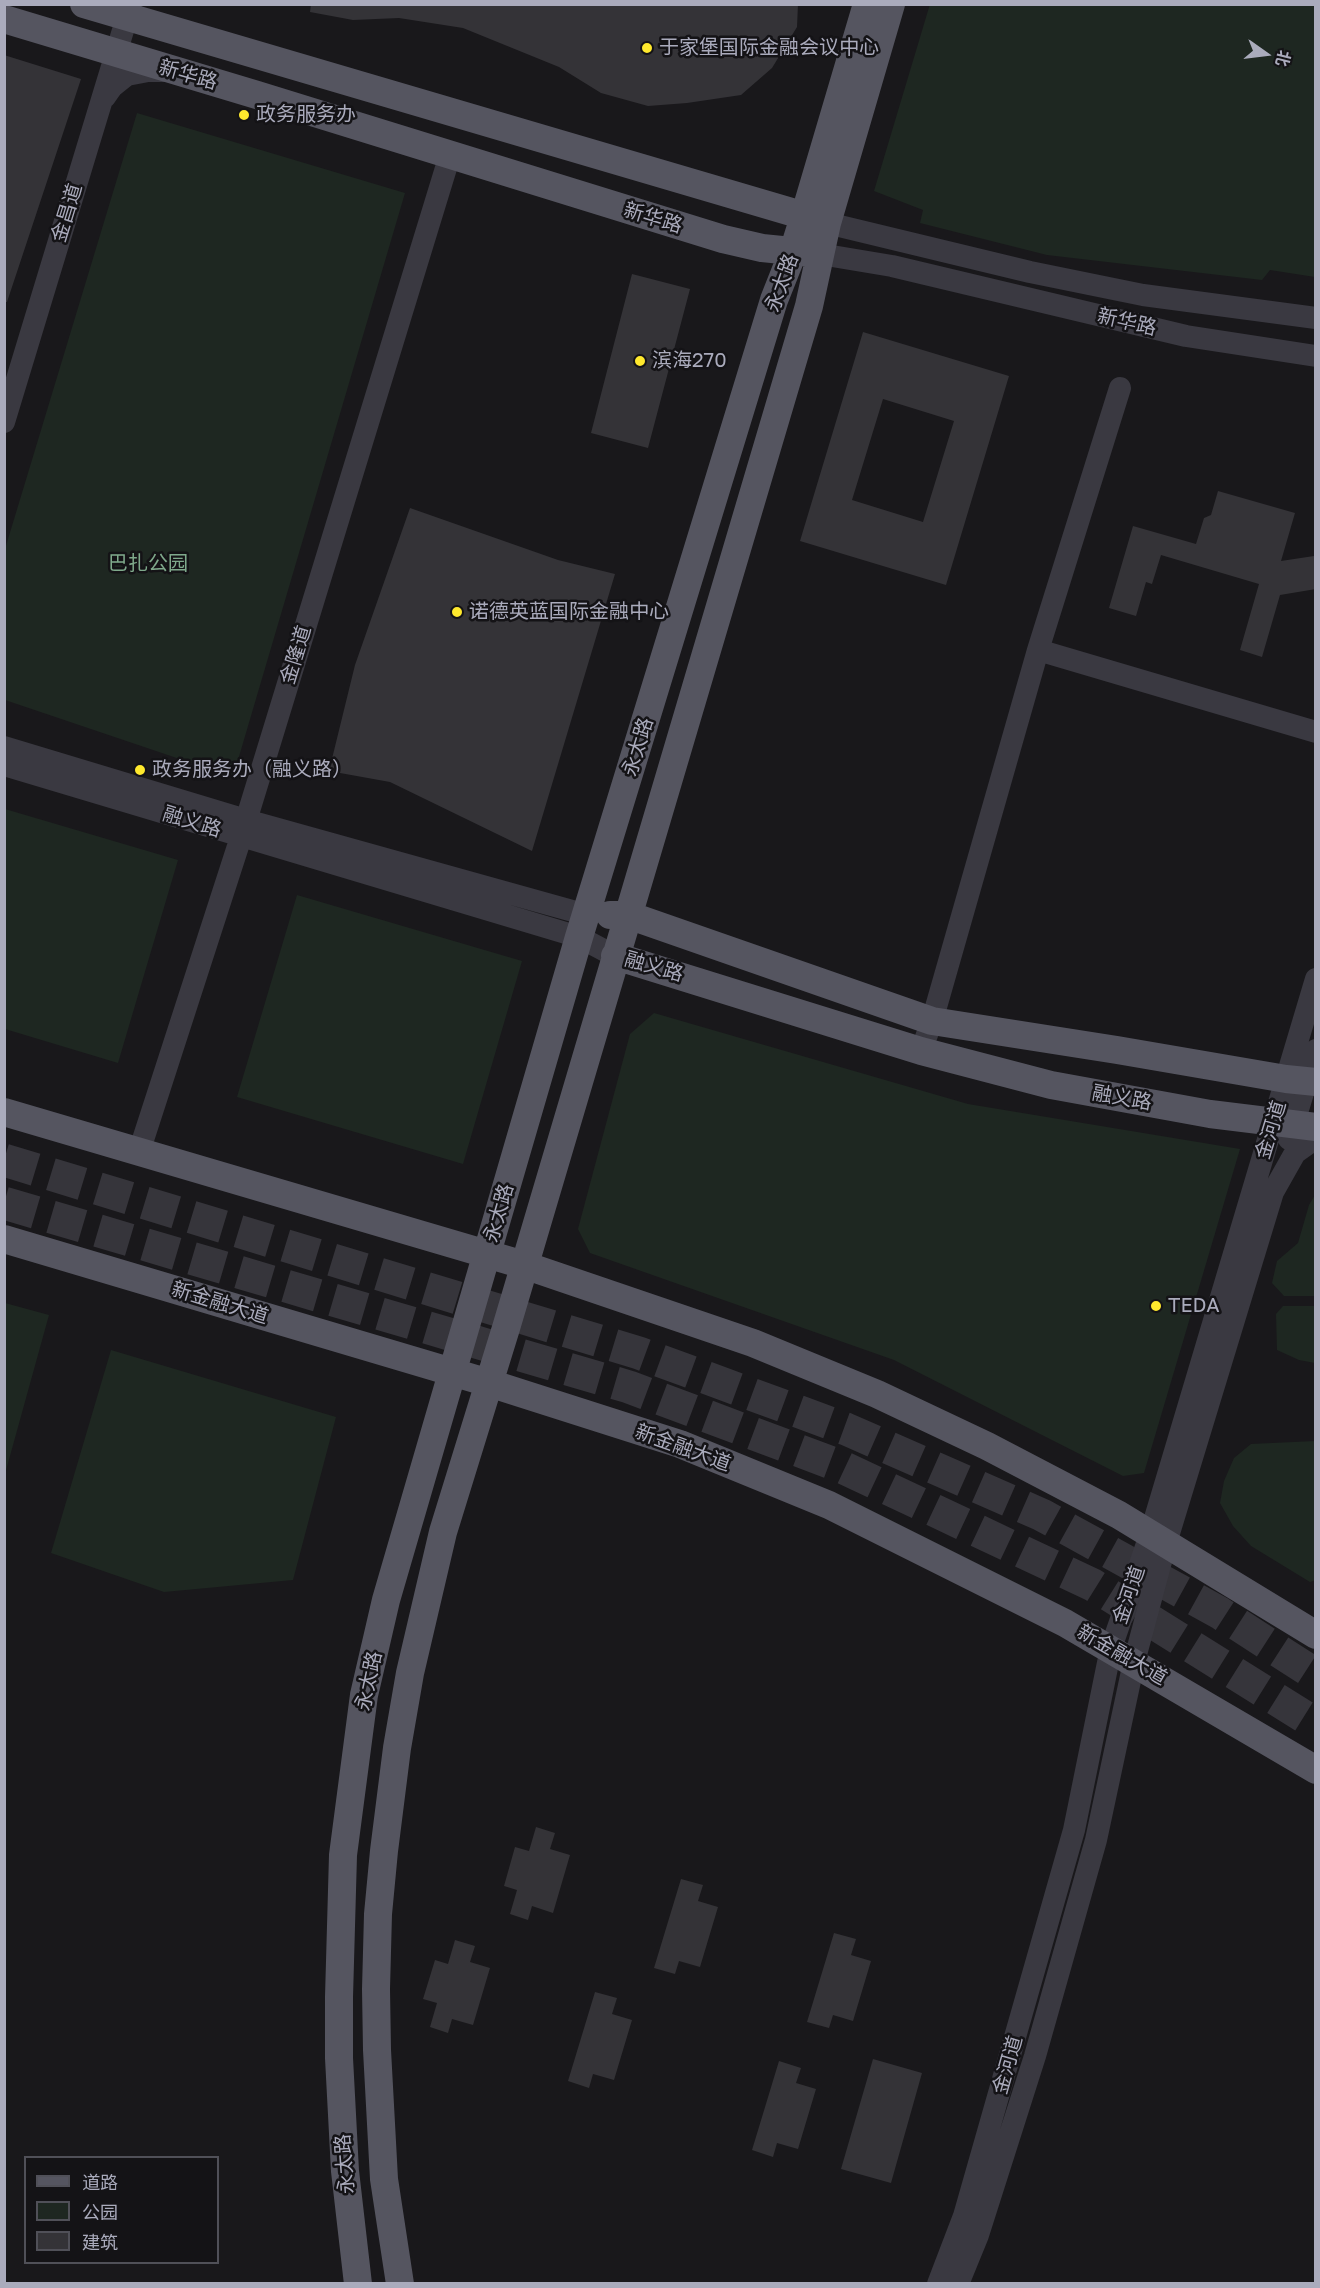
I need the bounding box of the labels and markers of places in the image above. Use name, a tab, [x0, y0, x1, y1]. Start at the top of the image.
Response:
place label: 于家堡国际金融会议中心	[659, 36, 879, 60]
marker: 于家堡国际金融会议中心	[640, 41, 654, 55]
place label: 政务服务办	[256, 103, 356, 127]
marker: 政务服务办	[237, 108, 251, 122]
place label: 滨海270	[652, 349, 727, 373]
marker: 滨海270	[633, 354, 647, 368]
place label: 诺德英蓝国际金融中心	[469, 600, 669, 624]
marker: 诺德英蓝国际金融中心	[450, 605, 464, 619]
place label: 政务服务办（融义路）	[152, 758, 352, 782]
marker: 政务服务办（融义路）	[133, 763, 147, 777]
place label: TEDA	[1168, 1294, 1220, 1318]
marker: TEDA	[1149, 1299, 1163, 1313]

